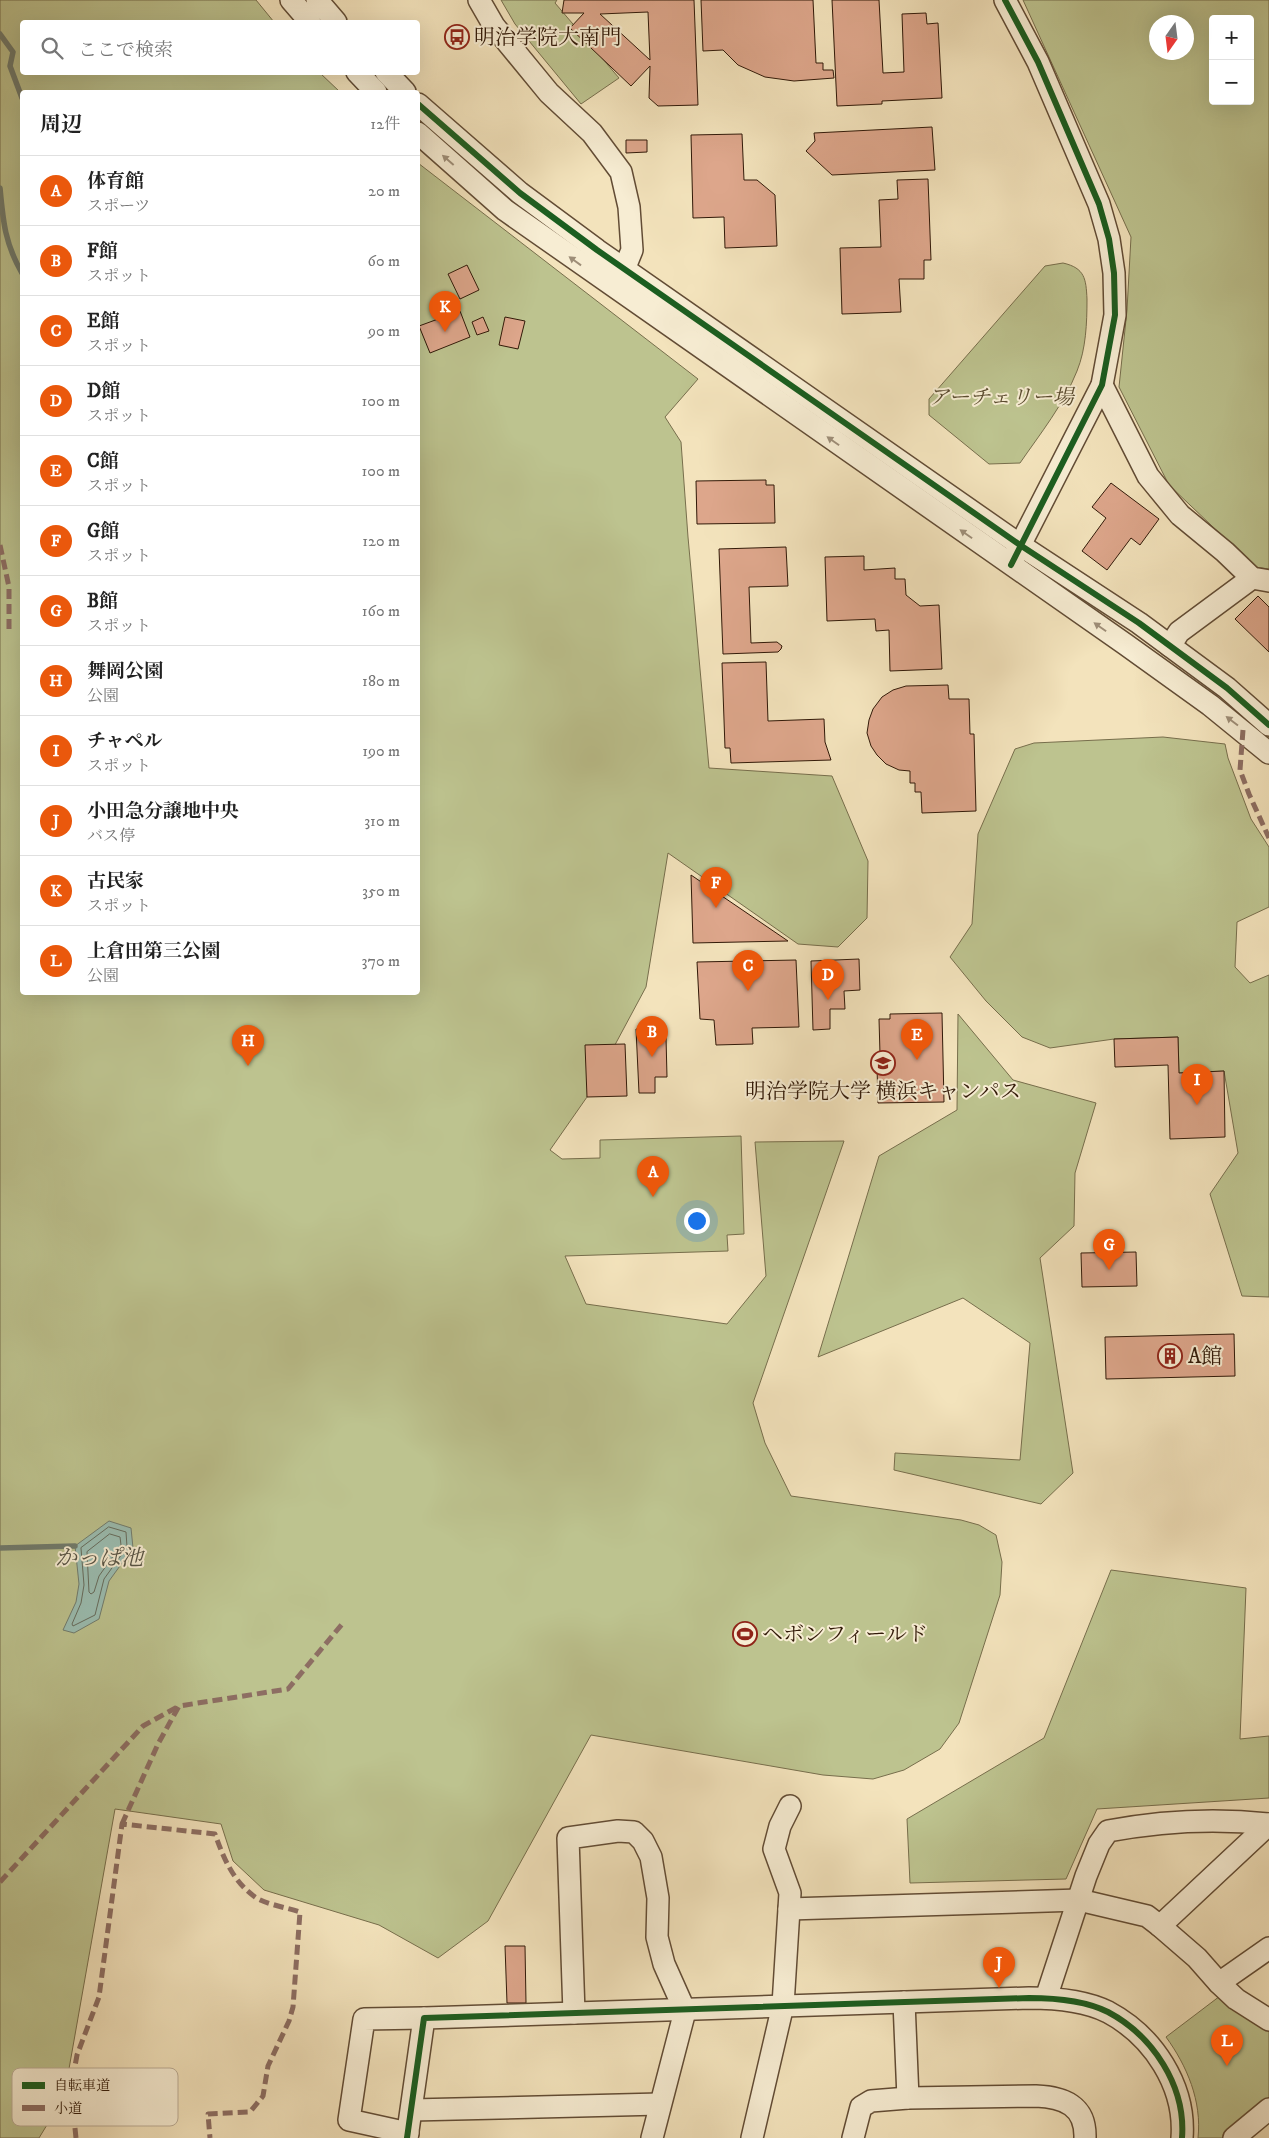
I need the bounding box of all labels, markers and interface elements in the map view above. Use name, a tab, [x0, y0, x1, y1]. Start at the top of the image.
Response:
north arrow	[1149, 15, 1194, 60]
map controls	[1209, 15, 1254, 105]
button: +	[1209, 15, 1254, 60]
search box	[20, 20, 420, 75]
bus stop icon: 明治学院大南門	[444, 24, 470, 50]
place label: 明治学院大南門	[474, 25, 621, 51]
icon: search	[38, 34, 66, 62]
text: ここで検索	[78, 39, 173, 62]
button: −	[1209, 60, 1254, 105]
text: 周辺	[40, 112, 82, 138]
text: 12件	[370, 114, 400, 134]
one-way arrow	[442, 154, 454, 166]
text: 体育館	[87, 170, 144, 193]
text: A	[51, 181, 61, 201]
text: 20 m	[368, 181, 400, 201]
text: スポーツ	[87, 196, 150, 216]
text: F館	[87, 240, 118, 263]
text: B	[51, 251, 61, 271]
text: 60 m	[368, 251, 400, 271]
one-way arrow	[568, 256, 582, 266]
text: スポット	[87, 266, 151, 286]
pin: K	[429, 291, 461, 332]
text: E館	[87, 310, 119, 333]
text: C	[51, 321, 61, 341]
text: 90 m	[368, 321, 400, 341]
text: スポット	[87, 336, 151, 356]
text: D館	[87, 380, 120, 403]
park label: アーチェリー場	[928, 385, 1076, 411]
text: D	[50, 391, 62, 411]
text: 100 m	[362, 391, 400, 411]
text: スポット	[87, 406, 151, 426]
one-way arrow	[826, 436, 840, 446]
text: C館	[87, 450, 119, 473]
text: E	[50, 461, 62, 481]
text: 100 m	[362, 461, 400, 481]
text: スポット	[87, 476, 151, 496]
text: G館	[87, 520, 119, 543]
one-way arrow	[959, 529, 973, 539]
text: F	[51, 531, 61, 551]
text: 120 m	[362, 531, 400, 551]
text: スポット	[87, 546, 151, 566]
text: B館	[87, 590, 118, 613]
text: G	[50, 601, 62, 621]
text: 160 m	[362, 601, 400, 621]
text: スポット	[87, 616, 151, 636]
one-way arrow	[1093, 622, 1106, 632]
text: 舞岡公園	[87, 660, 163, 683]
text: H	[49, 671, 63, 691]
text: 180 m	[362, 671, 400, 691]
text: 公園	[87, 686, 119, 706]
one-way arrow	[1226, 716, 1239, 727]
text: チャペル	[87, 730, 162, 753]
text: I	[53, 741, 59, 761]
text: 190 m	[362, 741, 400, 761]
text: スポット	[87, 756, 151, 776]
text: 小田急分譲地中央	[87, 800, 239, 823]
text: J	[53, 811, 59, 831]
text: 310 m	[364, 811, 400, 831]
text: バス停	[87, 826, 135, 846]
pin: F	[700, 867, 732, 908]
text: 古民家	[87, 870, 144, 893]
text: K	[50, 881, 62, 901]
text: 350 m	[362, 881, 400, 901]
text: スポット	[87, 896, 151, 916]
text: 上倉田第三公園	[87, 940, 220, 963]
pin: C	[732, 950, 764, 991]
text: L	[50, 951, 62, 971]
text: 370 m	[362, 951, 400, 971]
pin: D	[812, 959, 844, 1000]
text: 公園	[87, 966, 119, 986]
pin: B	[636, 1016, 668, 1057]
pin: E	[901, 1019, 933, 1060]
pin: H	[232, 1025, 264, 1066]
school or university icon: 明治学院大学 横浜キャンパス	[870, 1050, 896, 1076]
pin: I	[1181, 1064, 1213, 1105]
place label: 明治学院大学 横浜キャンパス	[745, 1079, 1021, 1105]
pin: A	[637, 1156, 669, 1197]
your location	[684, 1208, 710, 1234]
pin: G	[1093, 1229, 1125, 1270]
building icon: A館	[1157, 1343, 1183, 1369]
place label: A館	[1188, 1344, 1222, 1370]
water label: かっぱ池	[55, 1545, 146, 1572]
sports icon: ヘボンフィールド	[732, 1621, 758, 1647]
place label: ヘボンフィールド	[762, 1622, 928, 1648]
pin: J	[983, 1947, 1015, 1988]
pin: L	[1211, 2025, 1243, 2066]
legend	[12, 2068, 178, 2126]
text: 自転車道	[54, 2077, 110, 2095]
text: 小道	[54, 2100, 82, 2118]

